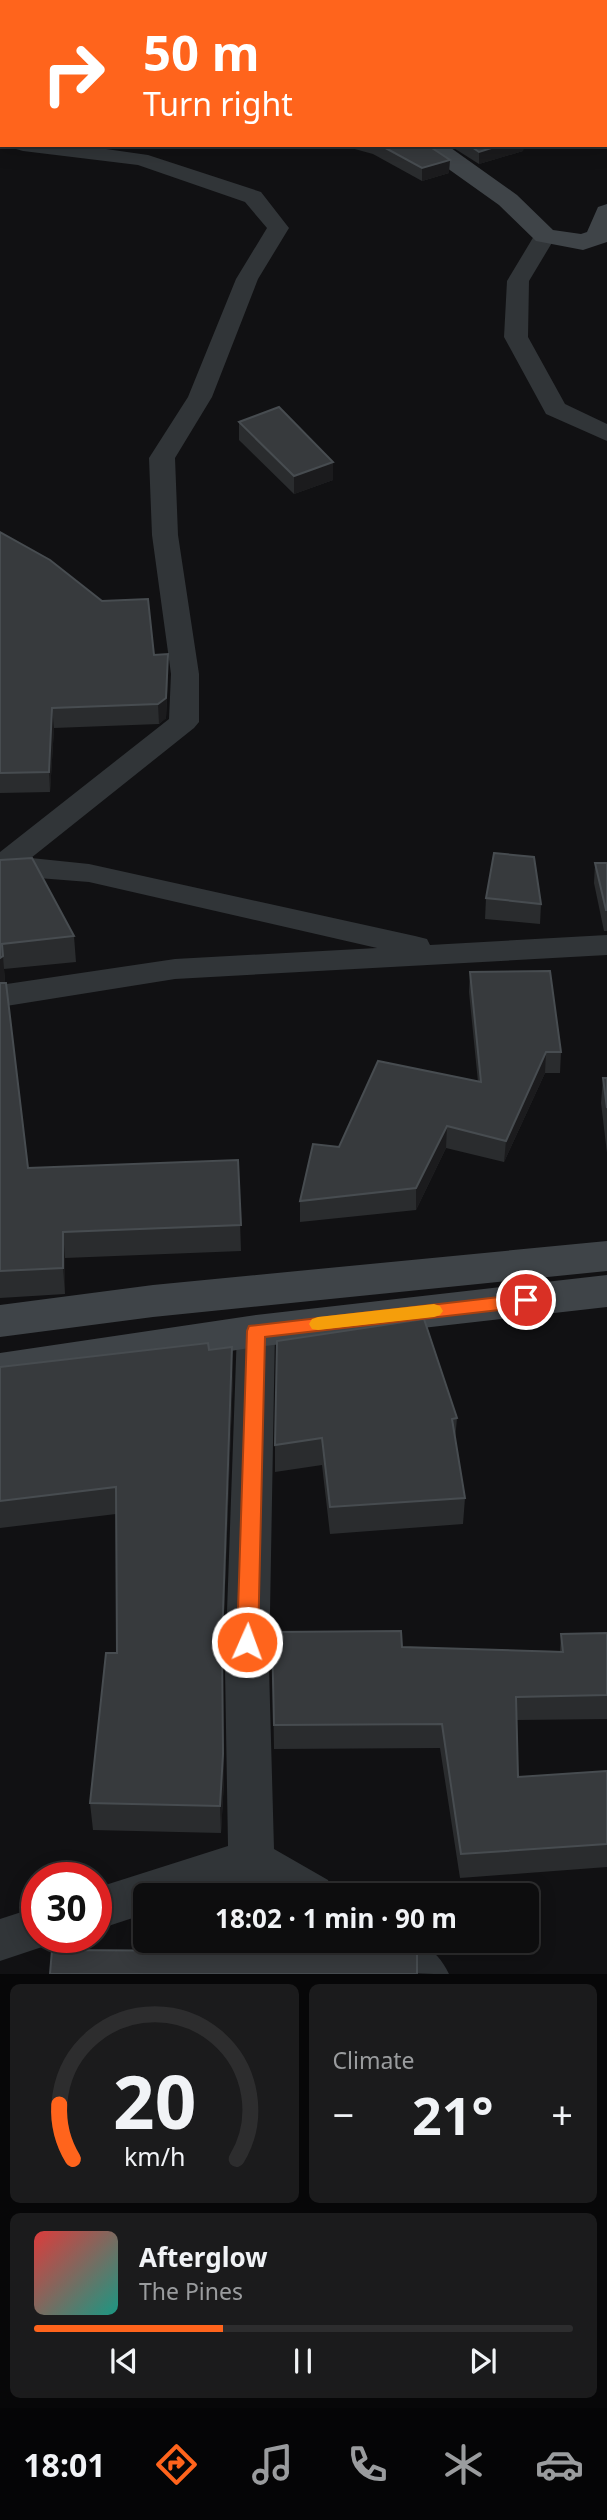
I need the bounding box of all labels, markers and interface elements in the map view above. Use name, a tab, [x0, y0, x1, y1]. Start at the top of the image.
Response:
text: 50 m	[143, 19, 260, 85]
icon: right	[28, 28, 119, 119]
text: Turn right	[143, 82, 293, 125]
pin	[496, 1270, 556, 1330]
icon: arrive	[507, 1281, 545, 1319]
position arrow	[210, 1605, 284, 1679]
speed limit sign: 30	[21, 1862, 112, 1953]
text: 18:02 · 1 min · 90 m	[215, 1900, 457, 1936]
text: Climate	[333, 2044, 415, 2076]
text: 20	[113, 2052, 196, 2151]
text: 21°	[412, 2079, 494, 2150]
text: −	[333, 2088, 354, 2140]
text: +	[551, 2088, 573, 2140]
text: km/h	[123, 2139, 185, 2173]
text: Afterglow	[139, 2239, 267, 2275]
text: The Pines	[139, 2275, 243, 2307]
icon: previous	[105, 2342, 143, 2380]
icon: pause	[284, 2342, 322, 2380]
icon: next	[464, 2342, 502, 2380]
icon: directions	[152, 2440, 201, 2489]
icon: music	[248, 2440, 297, 2489]
icon: phone	[343, 2440, 392, 2489]
icon: climate	[439, 2440, 488, 2489]
icon: car	[535, 2440, 584, 2489]
text: 18:01	[23, 2443, 106, 2486]

